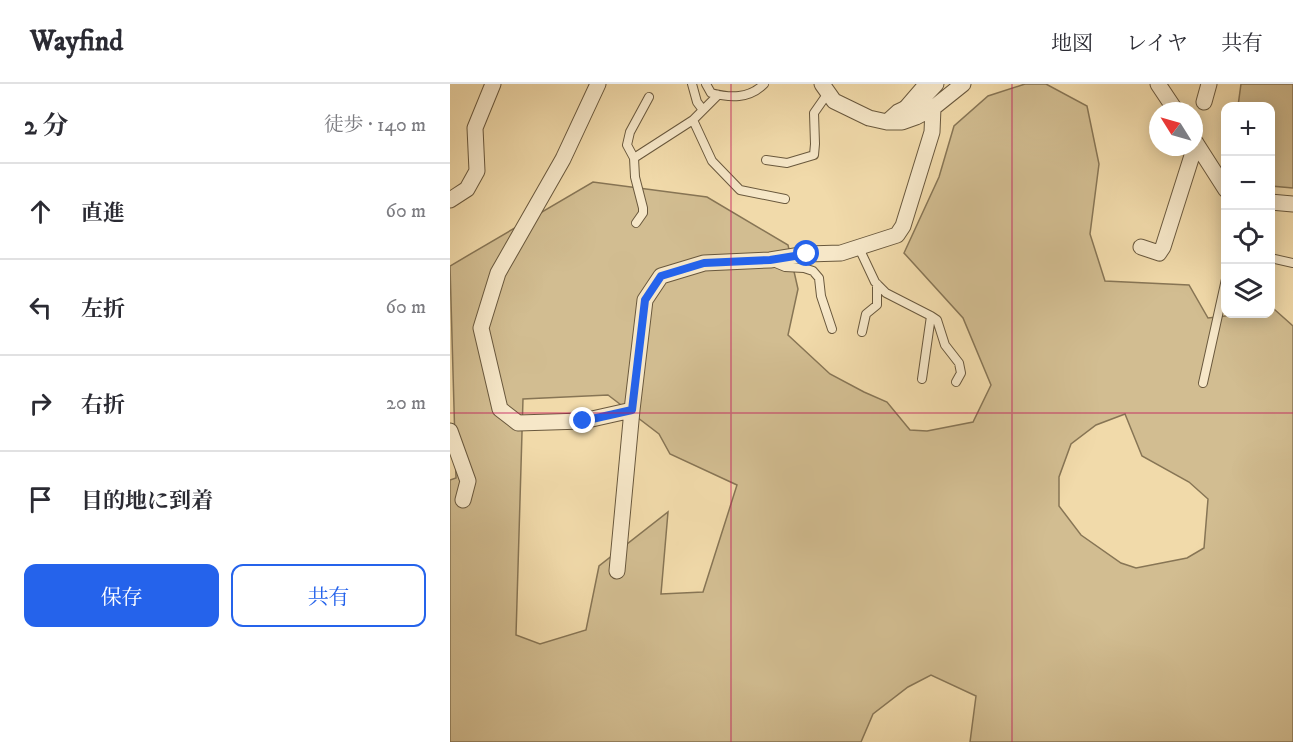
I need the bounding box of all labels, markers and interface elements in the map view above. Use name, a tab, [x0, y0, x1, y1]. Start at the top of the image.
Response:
text: Wayfind	[30, 24, 123, 59]
text: 地図	[1051, 31, 1093, 57]
text: レイヤ	[1126, 31, 1188, 57]
text: 共有	[1221, 31, 1263, 57]
north arrow	[1149, 102, 1203, 156]
map controls	[1221, 102, 1275, 318]
button: +	[1221, 102, 1275, 156]
text: 2 分	[24, 110, 68, 143]
text: 徒歩 · 140 m	[324, 113, 426, 138]
button: −	[1221, 156, 1275, 210]
icon: ahead	[24, 195, 57, 228]
text: 60 m	[386, 199, 426, 224]
text: 直進	[81, 200, 125, 227]
button: locate	[1221, 210, 1275, 264]
route start	[793, 240, 819, 266]
button: layers	[1221, 264, 1275, 318]
icon: left	[24, 291, 57, 324]
text: 60 m	[386, 295, 426, 320]
text: 左折	[81, 296, 125, 323]
icon: right	[24, 387, 57, 420]
text: 20 m	[386, 391, 426, 416]
text: 右折	[81, 392, 125, 419]
route end	[569, 407, 595, 433]
icon: arrive	[24, 483, 57, 516]
text: 目的地に到着	[81, 488, 213, 515]
button: 保存	[24, 564, 219, 627]
button: 共有	[231, 564, 426, 627]

